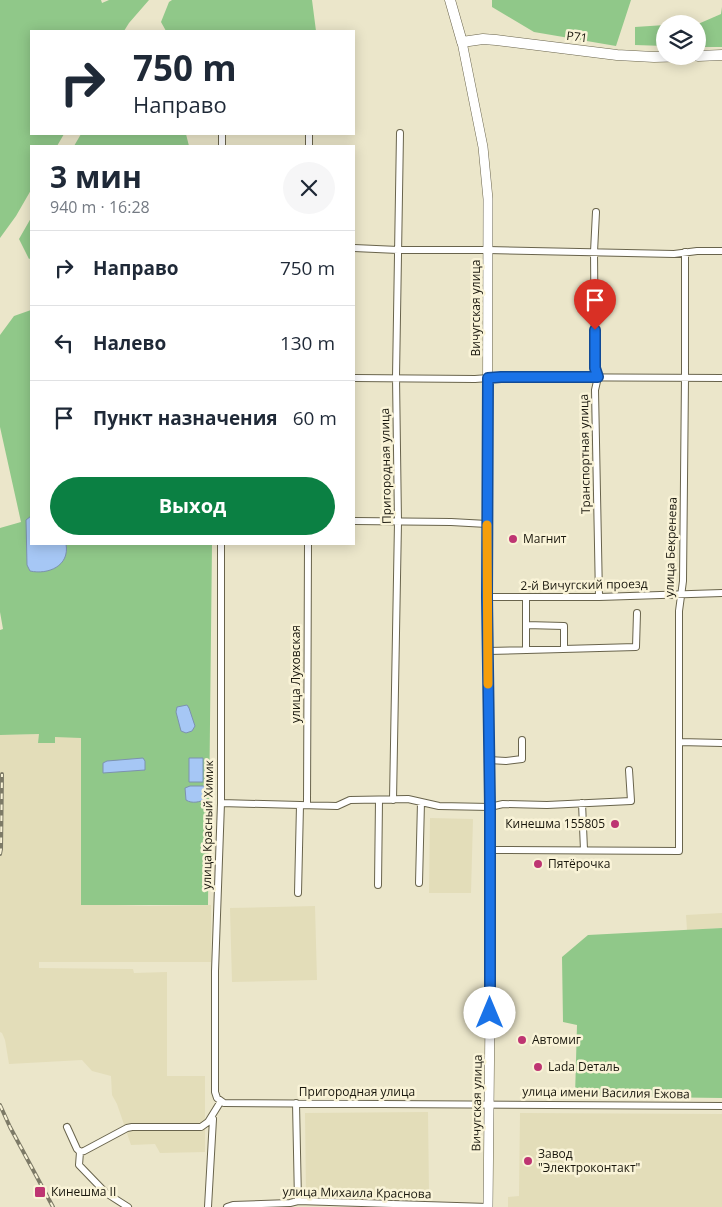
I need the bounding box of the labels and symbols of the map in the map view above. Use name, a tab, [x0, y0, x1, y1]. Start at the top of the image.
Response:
street label: Р71	[566, 27, 588, 46]
street label: Вичугская улица	[467, 260, 484, 356]
pin	[574, 279, 616, 330]
street label: Транспортная улица	[575, 394, 594, 514]
street label: Пригородная улица	[376, 408, 395, 524]
street label: улица Бекренева	[660, 497, 681, 597]
place label: Магнит	[523, 530, 567, 547]
marker: Магнит	[507, 533, 519, 545]
street label: 2-й Вичугский проезд	[520, 575, 648, 594]
street label: улица Луховская	[287, 625, 304, 723]
street label: улица Красный Химик	[198, 759, 217, 890]
place label: Кинешма 155805	[505, 815, 605, 832]
marker: Кинешма 155805	[609, 818, 621, 830]
place label: Пятёрочка	[548, 855, 610, 872]
marker: Пятёрочка	[532, 858, 544, 870]
position arrow	[463, 986, 515, 1038]
place label: Автомиг	[532, 1031, 581, 1048]
marker: Автомиг	[516, 1034, 528, 1046]
street label: Вичугская улица	[467, 1054, 486, 1152]
place label: Lada Dеталь	[548, 1058, 620, 1075]
marker: Lada Dеталь	[532, 1061, 544, 1073]
street label: Пригородная улица	[299, 1083, 415, 1100]
street label: улица имени Василия Ежова	[522, 1083, 690, 1102]
place label: Завод "Электроконтакт"	[538, 1145, 640, 1176]
marker: Завод "Электроконтакт"	[522, 1155, 534, 1167]
place label: Кинешма II	[51, 1183, 116, 1200]
street label: улица Михаила Краснова	[282, 1183, 432, 1202]
marker: Кинешма II	[33, 1185, 47, 1199]

